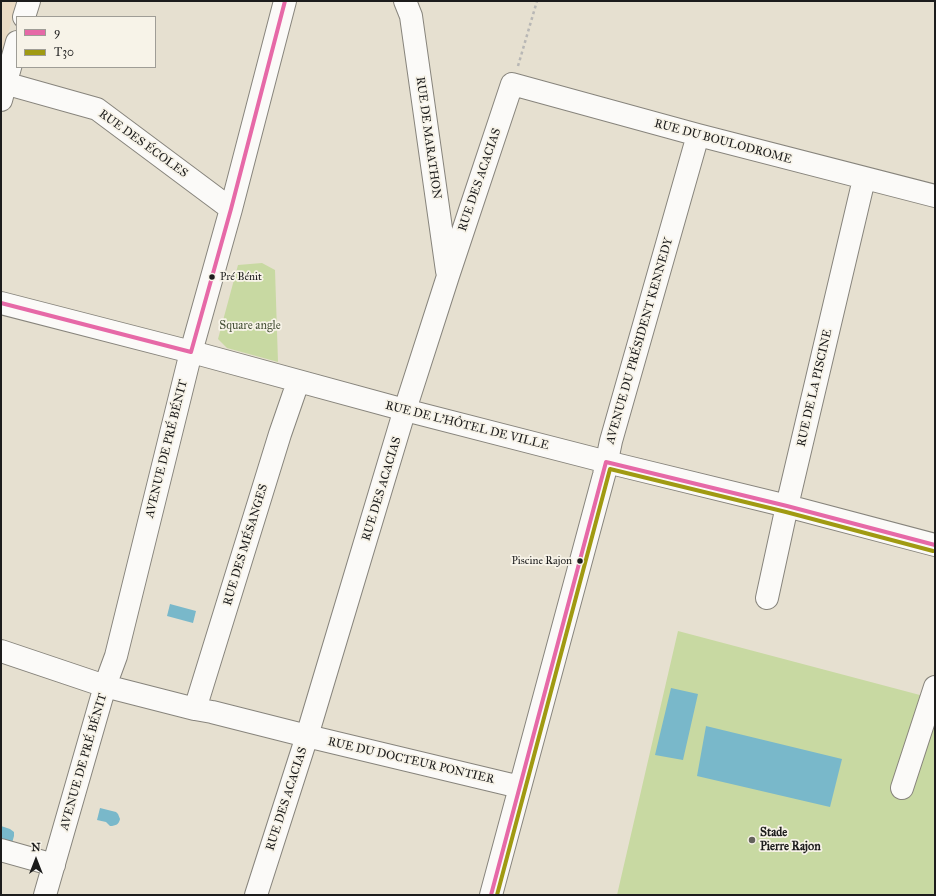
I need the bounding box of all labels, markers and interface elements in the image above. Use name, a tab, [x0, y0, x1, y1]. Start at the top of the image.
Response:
legend	[16, 16, 156, 68]
text: 9	[54, 25, 60, 39]
text: T30	[54, 45, 74, 59]
street label: RUE DE MARATHON	[412, 76, 444, 200]
street label: RUE DES ÉCOLES	[96, 107, 190, 181]
street label: RUE DU BOULODROME	[653, 117, 793, 167]
street label: RUE DES ACACIAS	[456, 127, 504, 233]
street label: AVENUE DU PRÉSIDENT KENNEDY	[604, 236, 676, 446]
place label: Pré Bénit	[220, 270, 262, 284]
marker: Pré Bénit	[207, 272, 217, 282]
park label: Square angle	[219, 319, 281, 333]
street label: RUE DE LA PISCINE	[794, 328, 836, 448]
street label: AVENUE DE PRÉ BÉNIT	[143, 378, 191, 520]
street label: RUE DE L'HÔTEL DE VILLE	[384, 399, 550, 453]
street label: RUE DES ACACIAS	[359, 435, 405, 543]
street label: RUE DES MÉSANGES	[221, 482, 271, 608]
place label: Piscine Rajon	[511, 554, 572, 568]
marker: Piscine Rajon	[575, 556, 585, 566]
street label: AVENUE DE PRÉ BÉNIT	[58, 692, 110, 832]
street label: RUE DU DOCTEUR PONTIER	[326, 735, 496, 787]
street label: RUE DES ACACIAS	[263, 745, 311, 853]
place label: Stade Pierre Rajon	[760, 826, 821, 854]
marker: Stade Pierre Rajon	[747, 835, 757, 845]
north arrow	[16, 840, 56, 880]
text: N	[31, 841, 41, 854]

